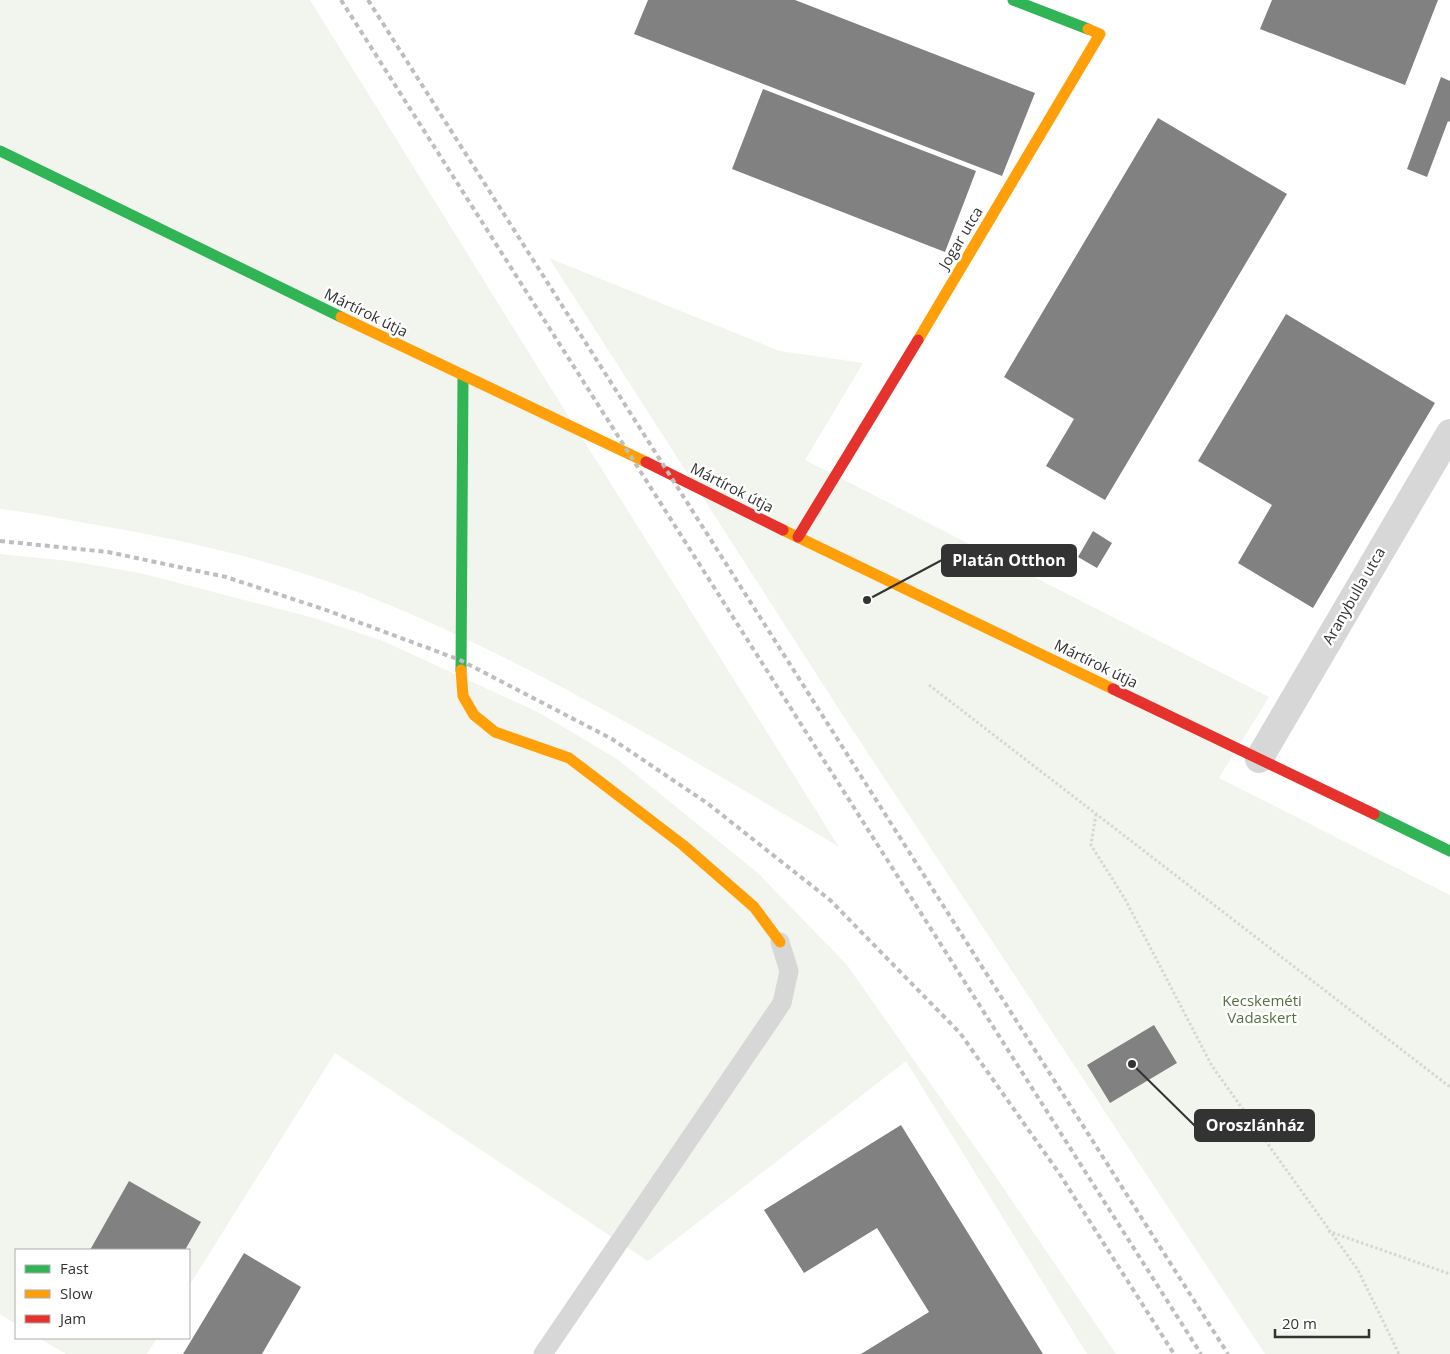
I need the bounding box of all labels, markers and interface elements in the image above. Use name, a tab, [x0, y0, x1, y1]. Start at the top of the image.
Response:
street label: Jogar utca	[933, 202, 987, 274]
street label: Mártírok útja	[321, 283, 412, 341]
street label: Mártírok útja	[688, 458, 777, 517]
street label: Aranybulla utca	[1317, 543, 1389, 648]
callout: Platán Otthon	[942, 545, 1076, 576]
text: Platán Otthon	[952, 549, 1066, 571]
street label: Mártírok útja	[1051, 634, 1142, 692]
park label: Kecskeméti Vadaskert	[1222, 990, 1302, 1027]
callout: Oroszlánház	[1195, 1110, 1314, 1141]
text: Oroszlánház	[1206, 1114, 1305, 1136]
legend	[15, 1249, 190, 1339]
text: Fast	[60, 1258, 89, 1278]
text: Slow	[60, 1283, 93, 1303]
scale bar	[1275, 1306, 1369, 1338]
text: Jam	[58, 1308, 86, 1328]
text: 20 m	[1282, 1313, 1317, 1333]

